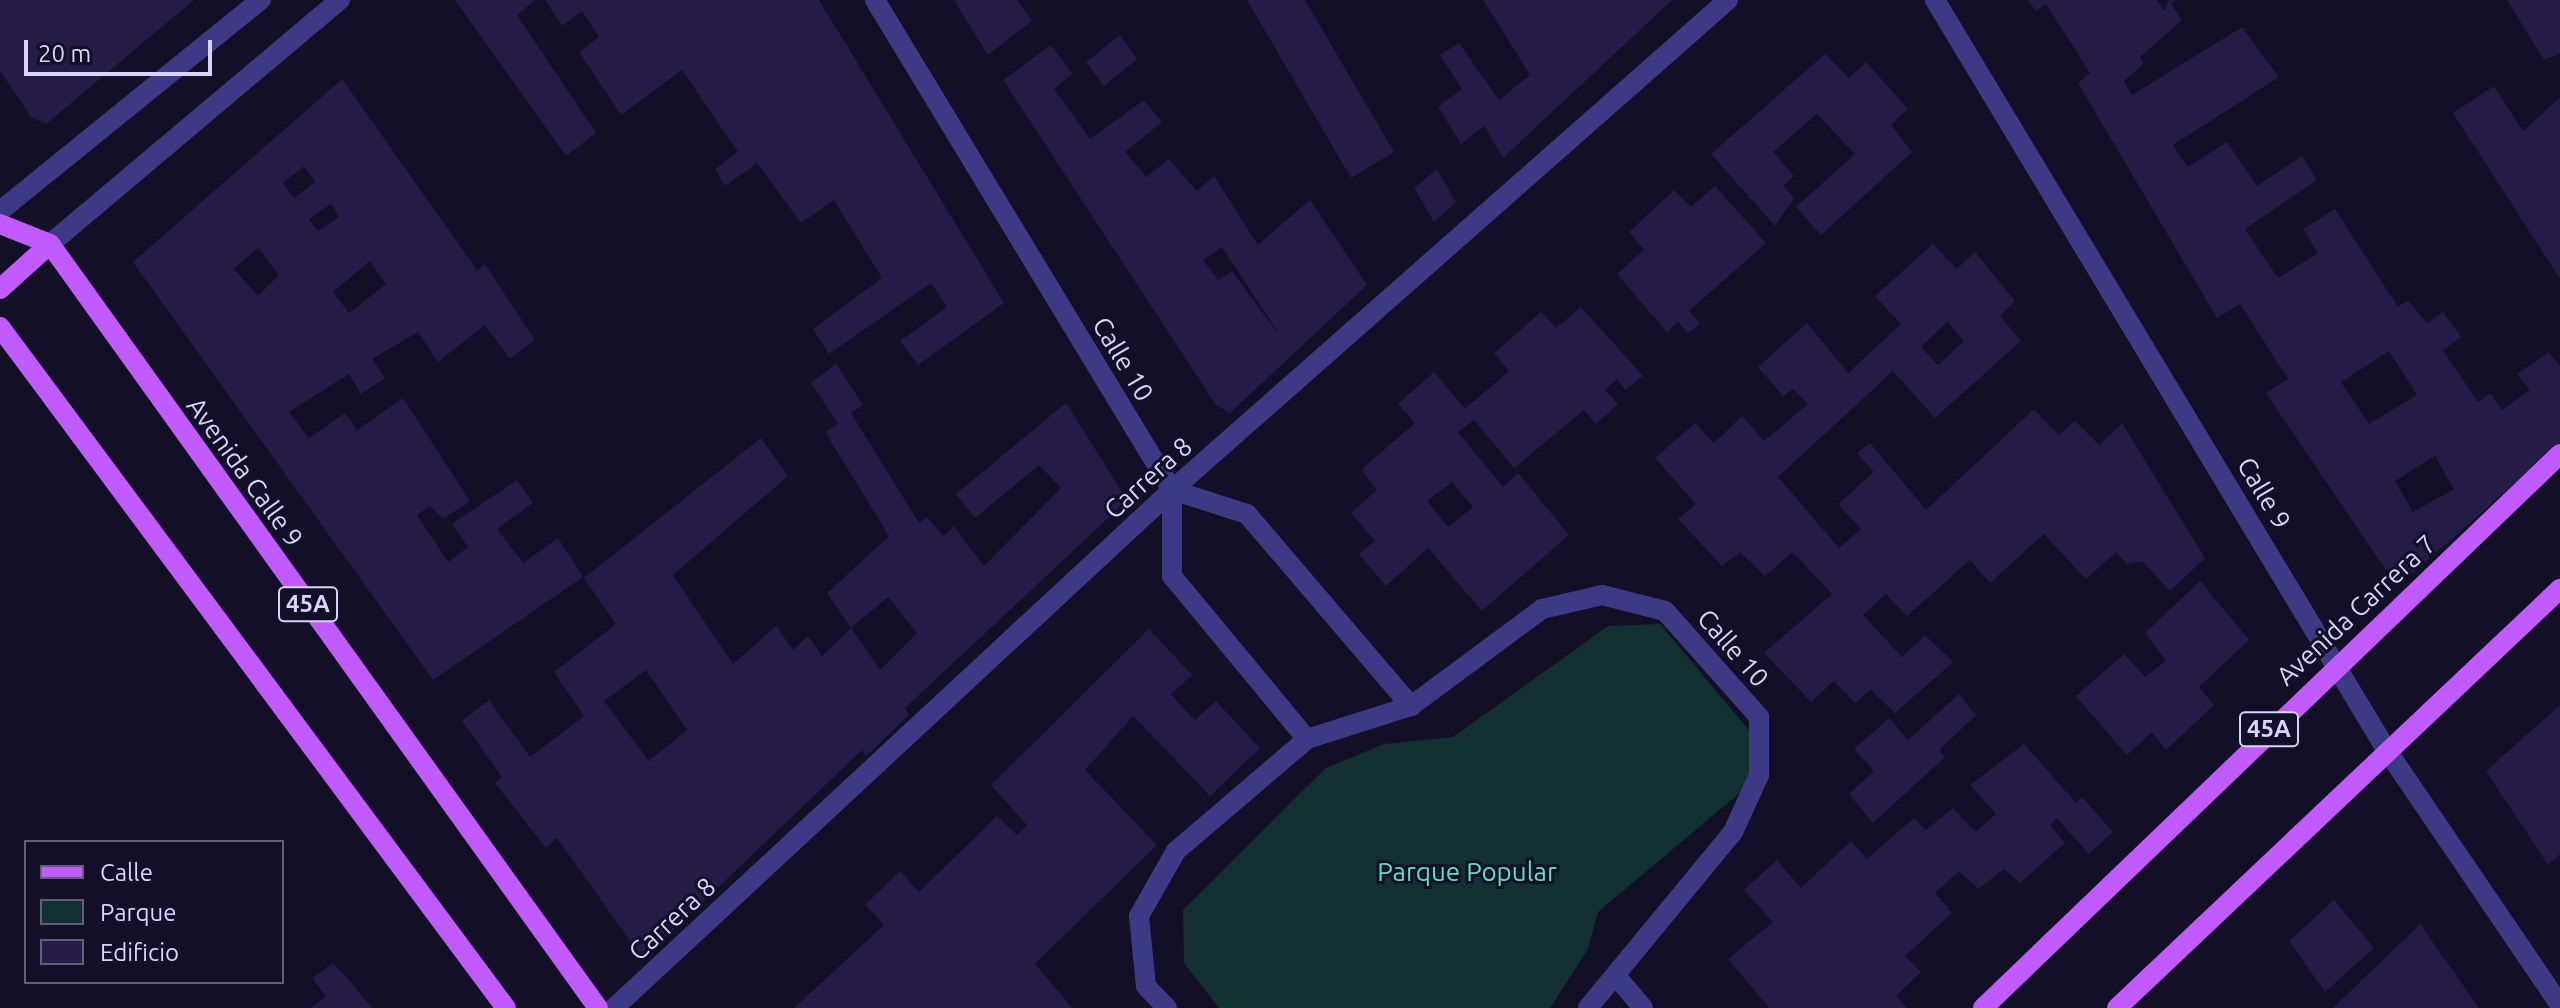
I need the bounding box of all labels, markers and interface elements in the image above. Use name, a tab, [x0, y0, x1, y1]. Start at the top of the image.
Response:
scale bar	[28, 24, 216, 74]
text: 20 m	[38, 40, 91, 67]
street label: Calle 10	[1086, 311, 1160, 407]
street label: Avenida Calle 9	[180, 391, 310, 553]
street label: Carrera 8	[1098, 431, 1198, 525]
street label: Calle 9	[2231, 452, 2297, 534]
street label: Avenida Carrera 7	[2270, 528, 2442, 692]
road number: 45A	[278, 584, 338, 624]
street label: Calle 10	[1691, 603, 1775, 693]
road number: 45A	[2239, 709, 2299, 749]
legend	[24, 840, 284, 984]
park label: Parque Popular	[1377, 856, 1557, 888]
text: Calle	[100, 859, 153, 886]
street label: Carrera 8	[622, 871, 722, 967]
text: Parque	[100, 899, 177, 926]
text: Edificio	[100, 939, 179, 966]

